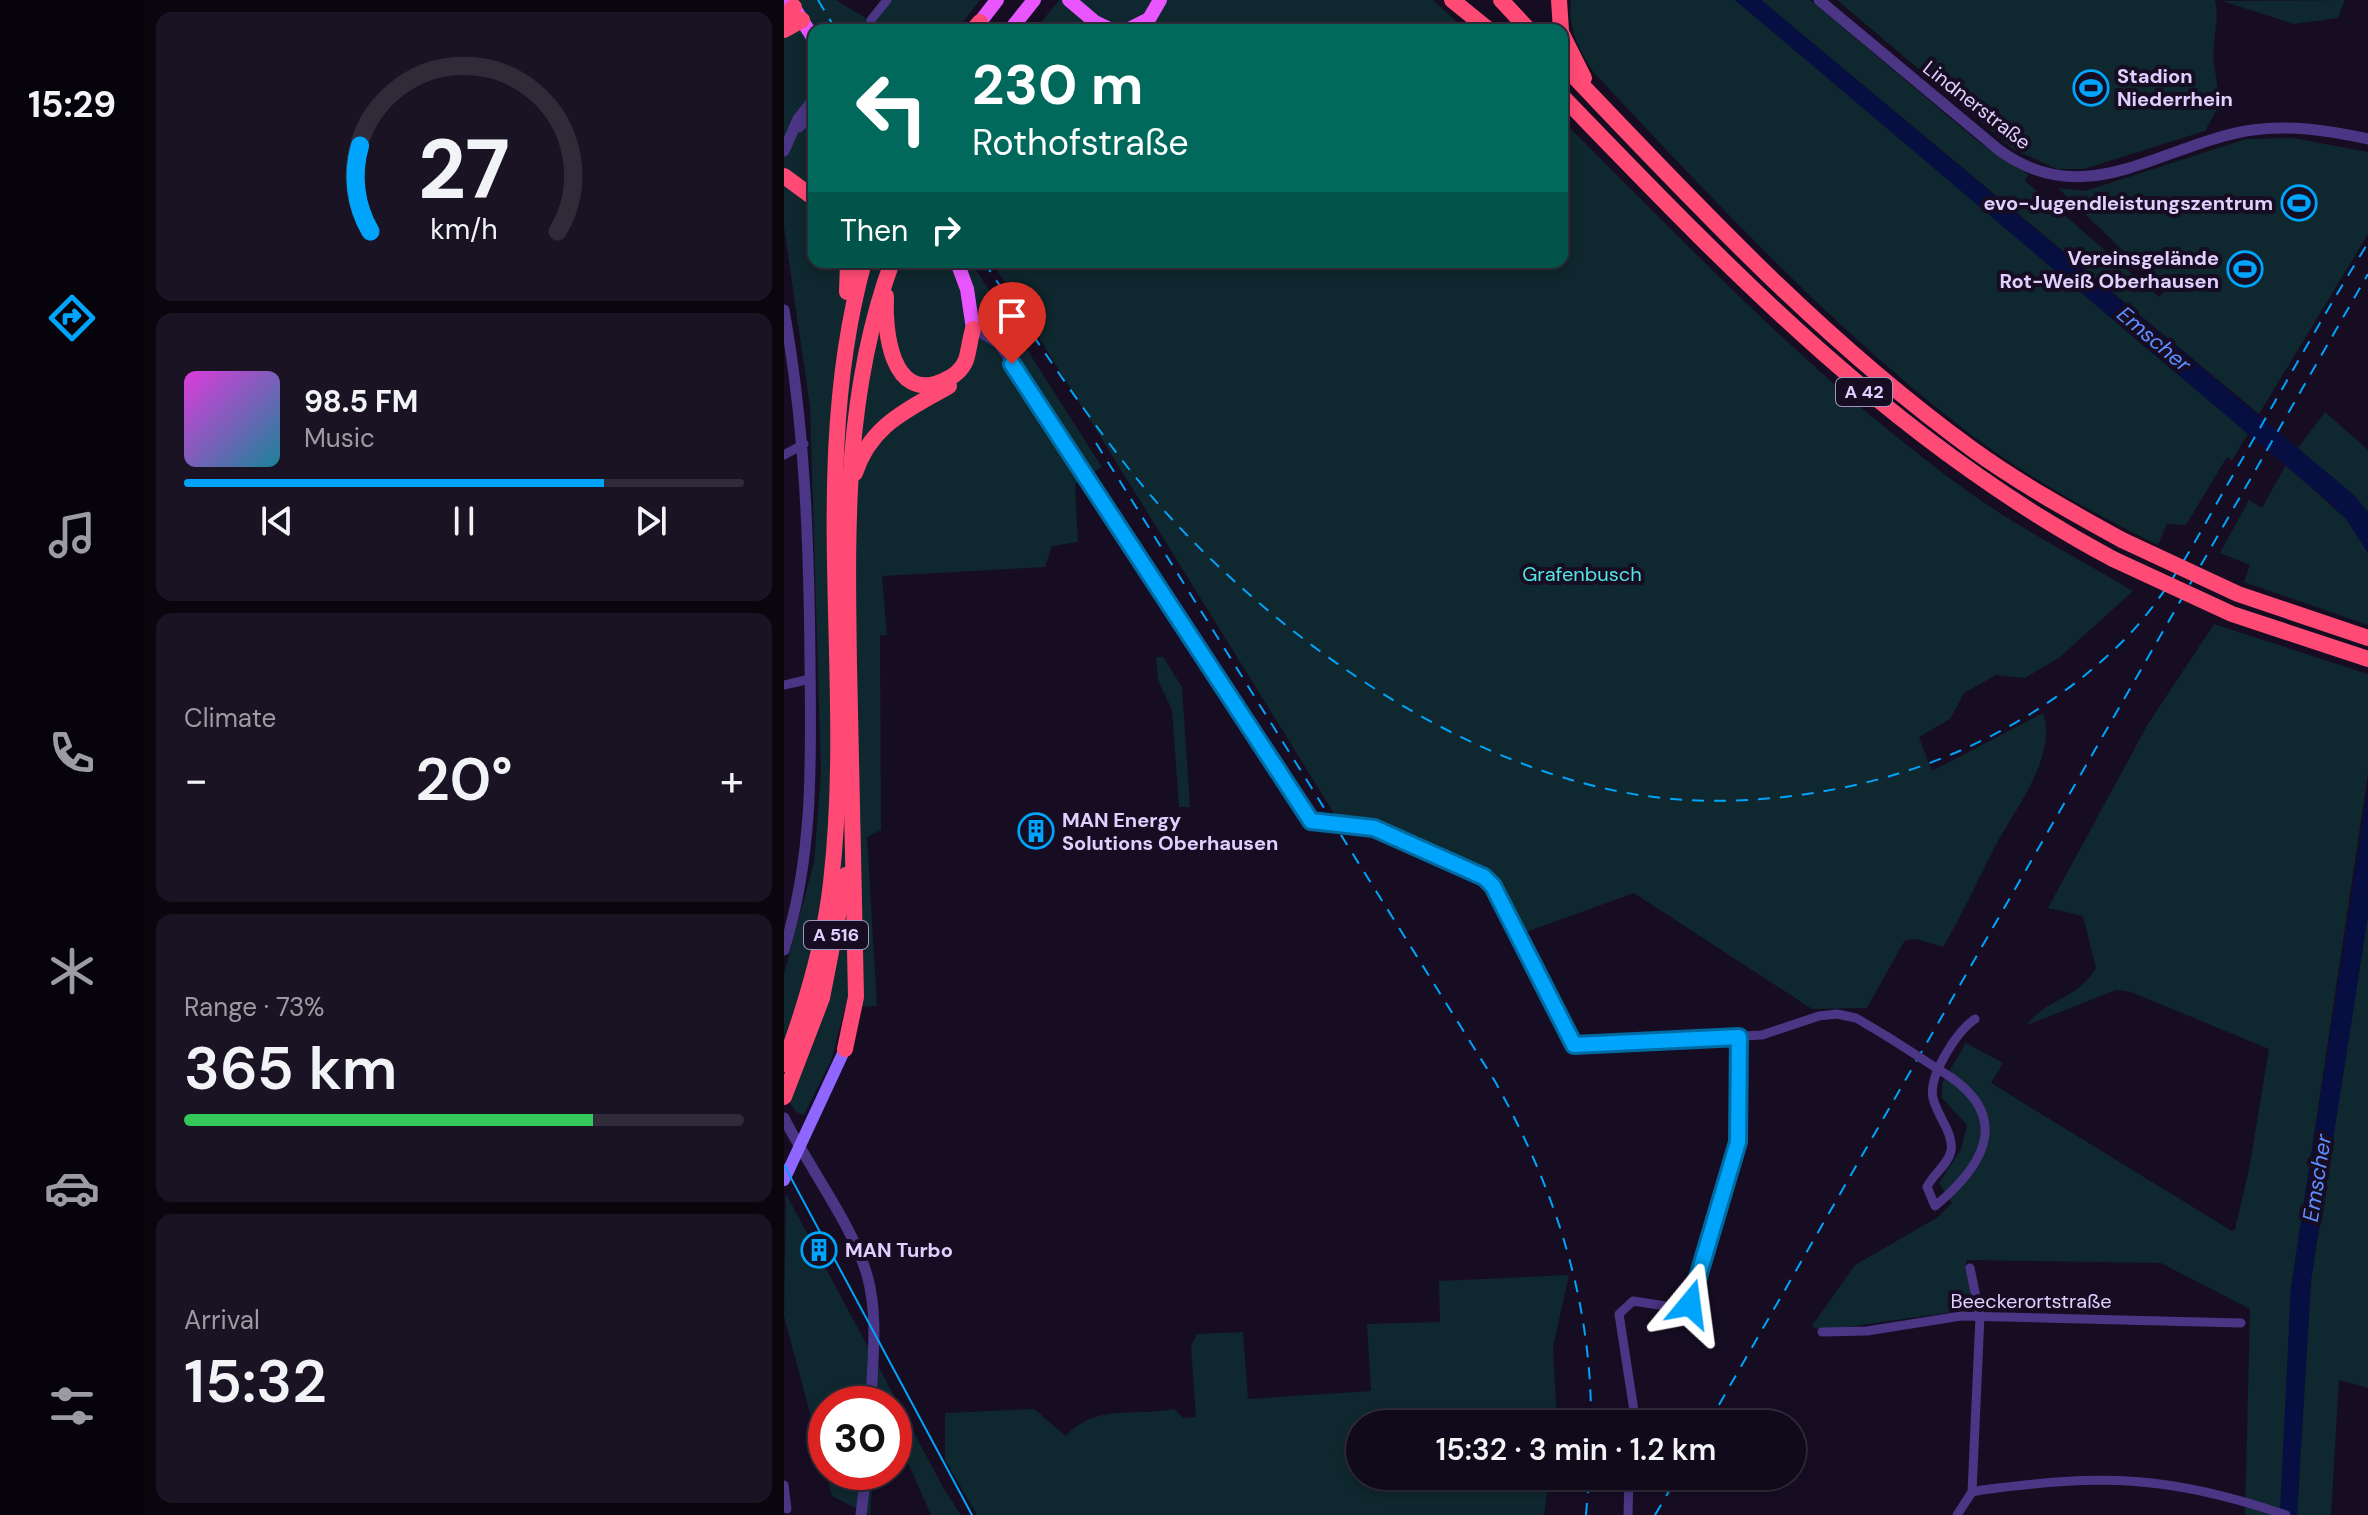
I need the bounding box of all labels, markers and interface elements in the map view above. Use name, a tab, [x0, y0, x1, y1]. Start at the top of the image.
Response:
text: 230 m	[972, 48, 1143, 121]
street label: Lindnerstraße	[1918, 55, 2036, 155]
icon: left	[840, 56, 944, 160]
place label: Stadion Niederrhein	[2117, 63, 2233, 112]
sports icon: Stadion Niederrhein	[2072, 69, 2110, 107]
text: 15:29	[28, 81, 116, 128]
text: 27	[418, 115, 510, 224]
text: Rothofstraße	[972, 119, 1189, 166]
sports icon: evo-Jugendleistungszentrum	[2280, 184, 2318, 222]
place label: evo-Jugendleistungszentrum	[1983, 190, 2273, 216]
icon: right	[924, 208, 968, 252]
text: km/h	[430, 211, 498, 248]
text: Then	[840, 211, 908, 250]
place label: Vereinsgelände Rot-Weiß Oberhausen	[2000, 245, 2219, 294]
sports icon: Vereinsgelände Rot-Weiß Oberhausen	[2226, 250, 2264, 288]
pin	[978, 282, 1046, 364]
icon: directions	[44, 290, 100, 346]
icon: arrive	[990, 294, 1034, 338]
water label: Emscher	[2111, 300, 2198, 379]
road number: A 42	[1836, 378, 1892, 406]
text: 98.5 FM	[304, 382, 418, 421]
text: Music	[304, 421, 375, 455]
icon: previous	[255, 499, 299, 543]
icon: pause	[442, 499, 486, 543]
icon: next	[629, 499, 673, 543]
icon: music	[44, 507, 100, 563]
park label: Grafenbusch	[1522, 561, 1642, 587]
text: Climate	[184, 701, 276, 735]
icon: phone	[44, 725, 100, 781]
text: 20°	[415, 740, 513, 819]
text: −	[184, 751, 208, 809]
text: +	[720, 751, 744, 809]
place label: MAN Energy Solutions Oberhausen	[1062, 807, 1278, 856]
building icon: MAN Energy Solutions Oberhausen	[1017, 812, 1055, 850]
road number: A 516	[804, 921, 868, 949]
icon: climate	[44, 943, 100, 999]
text: Range · 73%	[184, 990, 324, 1024]
text: 365 km	[184, 1029, 397, 1108]
water label: Emscher	[2296, 1131, 2338, 1224]
icon: car	[44, 1160, 100, 1216]
building icon: MAN Turbo	[800, 1231, 838, 1269]
place label: MAN Turbo	[845, 1237, 953, 1263]
position arrow	[1648, 1262, 1732, 1346]
street label: Beeckerortstraße	[1950, 1288, 2112, 1314]
text: Arrival	[184, 1303, 260, 1337]
text: 15:32	[184, 1342, 327, 1421]
icon: filters	[44, 1378, 100, 1434]
speed limit sign: 30	[808, 1386, 912, 1490]
text: 15:32 · 3 min · 1.2 km	[1436, 1430, 1716, 1469]

